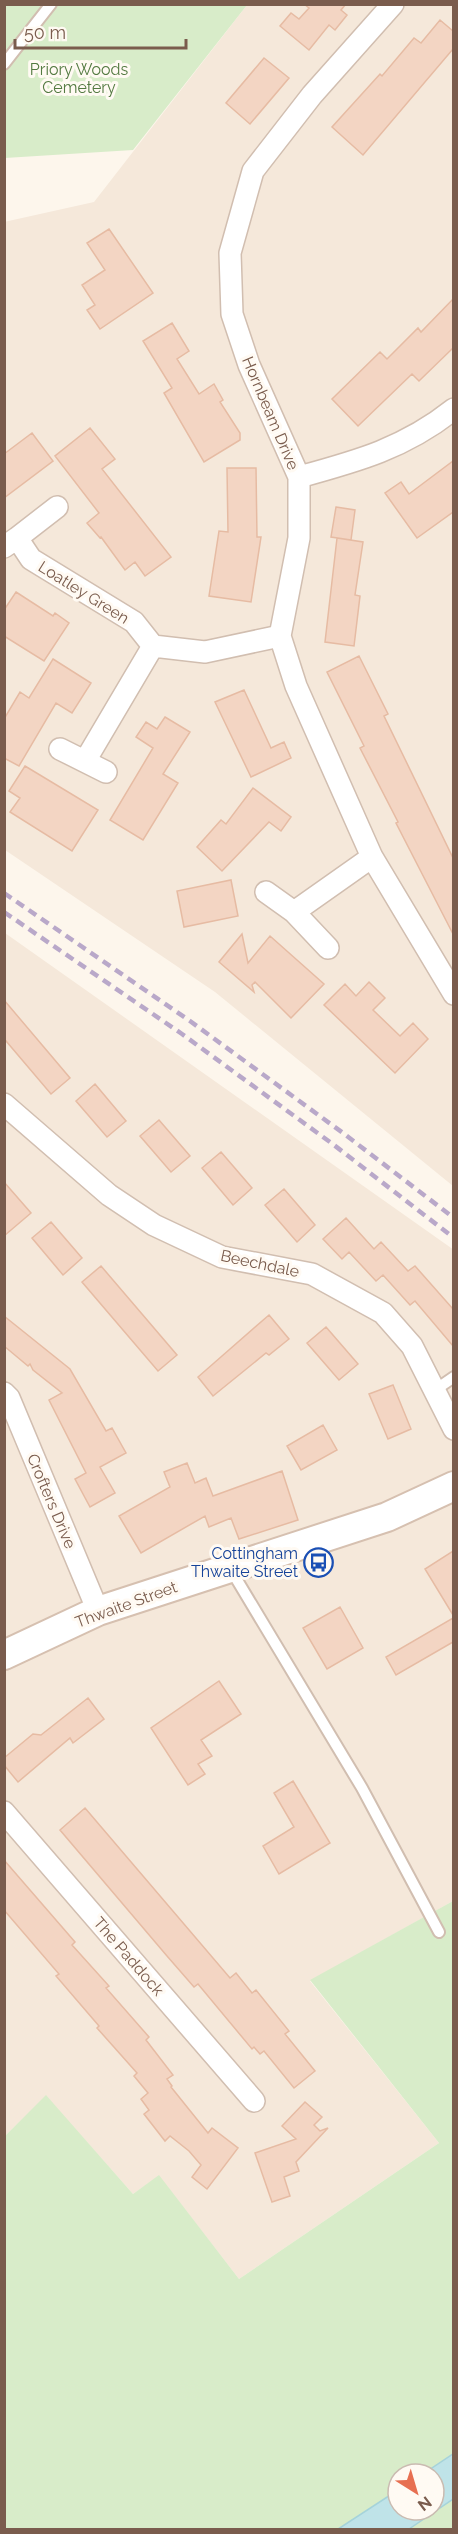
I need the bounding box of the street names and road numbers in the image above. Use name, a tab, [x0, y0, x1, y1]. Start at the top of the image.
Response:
street label: Hornbeam Drive	[238, 354, 303, 473]
street label: Loatley Green	[35, 557, 133, 628]
street label: Beechdale	[219, 1246, 301, 1281]
street label: Crofters Drive	[23, 1451, 80, 1551]
street label: Thwaite Street	[73, 1577, 180, 1632]
street label: The Paddock	[89, 1913, 168, 2000]

